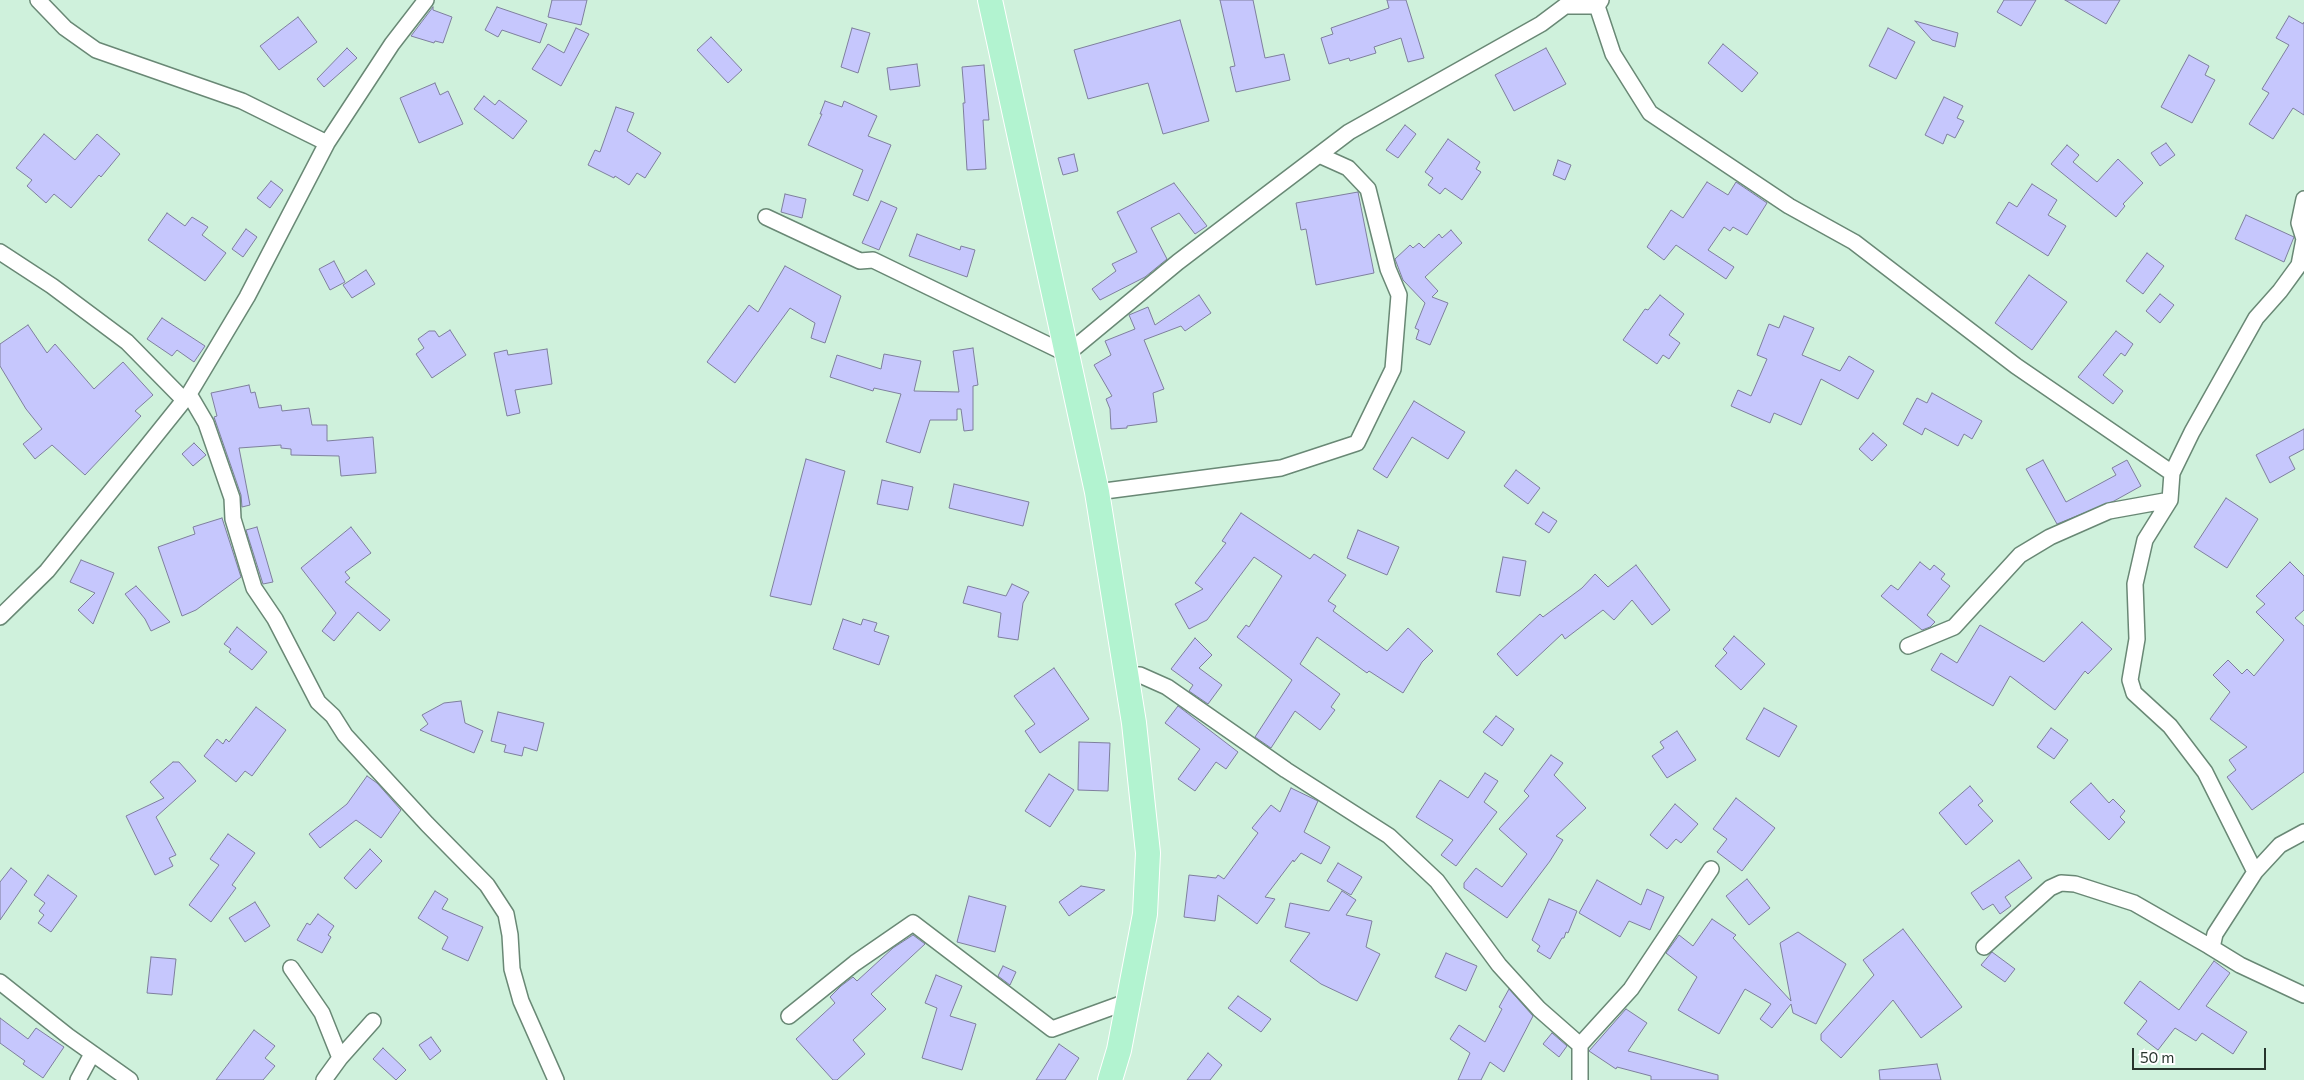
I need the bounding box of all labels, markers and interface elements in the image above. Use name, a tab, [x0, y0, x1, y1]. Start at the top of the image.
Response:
scale bar	[2134, 1038, 2268, 1070]
text: 50 m	[2140, 1048, 2174, 1066]

